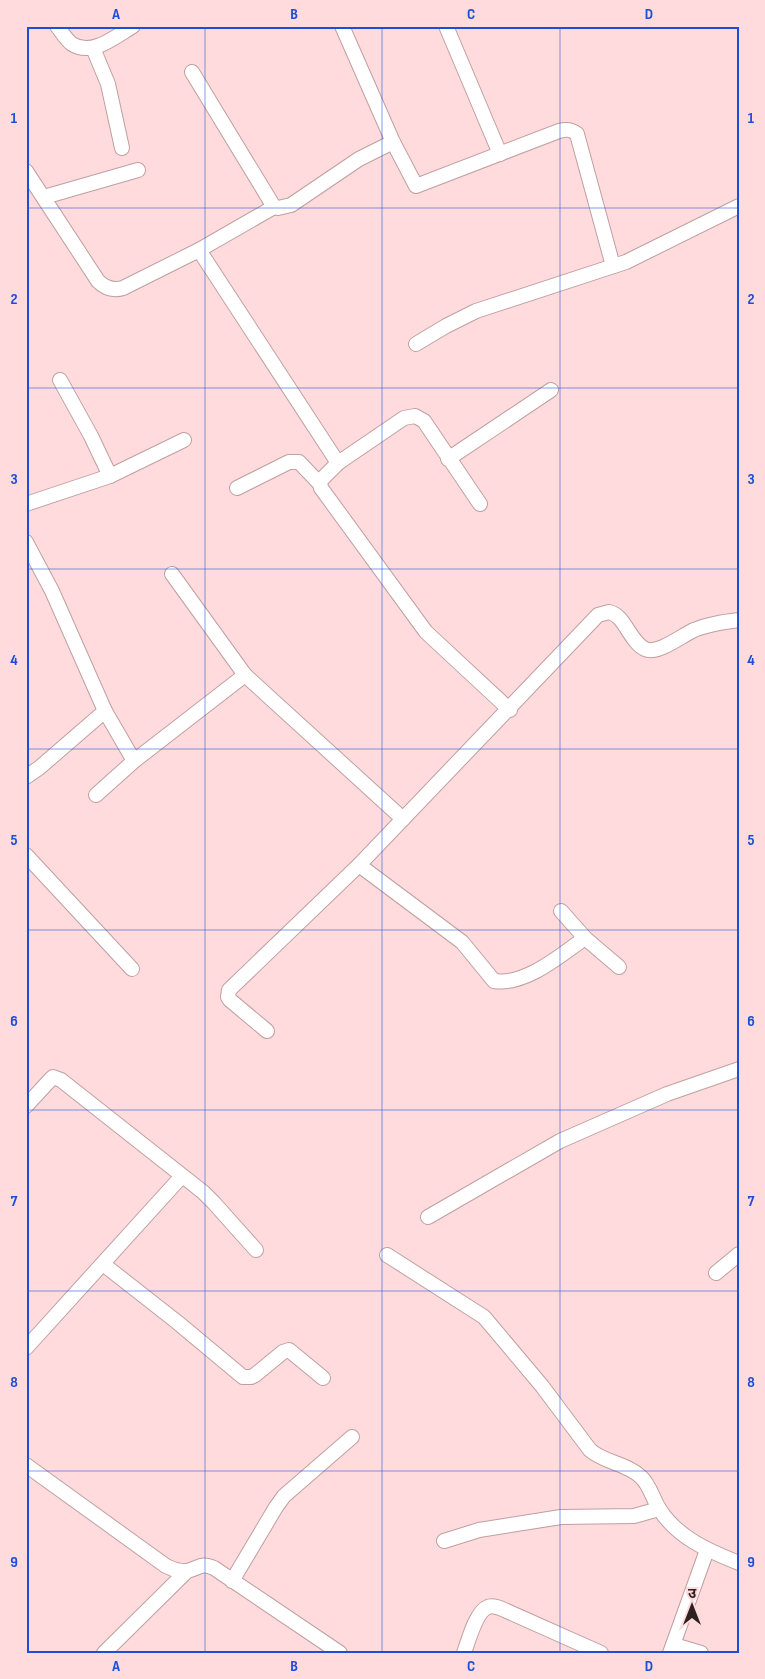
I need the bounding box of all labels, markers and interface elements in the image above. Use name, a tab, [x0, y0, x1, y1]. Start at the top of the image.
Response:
text: A	[111, 5, 120, 24]
text: B	[290, 5, 298, 24]
text: C	[467, 5, 475, 24]
text: D	[645, 5, 653, 24]
text: 1	[11, 109, 18, 128]
text: 1	[748, 109, 755, 128]
text: 2	[10, 290, 18, 309]
text: 2	[747, 290, 755, 309]
text: 3	[10, 470, 18, 489]
text: 3	[747, 470, 755, 489]
text: 4	[10, 651, 18, 670]
text: 4	[747, 651, 755, 670]
text: 5	[10, 831, 18, 850]
text: 5	[747, 831, 755, 850]
text: 6	[10, 1012, 18, 1031]
text: 6	[747, 1012, 755, 1031]
text: 7	[11, 1192, 18, 1211]
text: 7	[748, 1192, 755, 1211]
text: 8	[10, 1373, 18, 1392]
text: 8	[747, 1373, 755, 1392]
text: 9	[10, 1553, 18, 1572]
text: 9	[747, 1553, 755, 1572]
north arrow	[668, 1582, 718, 1632]
text: उ	[688, 1585, 697, 1602]
text: A	[111, 1657, 120, 1676]
text: B	[290, 1657, 298, 1676]
text: C	[467, 1657, 475, 1676]
text: D	[645, 1657, 653, 1676]

